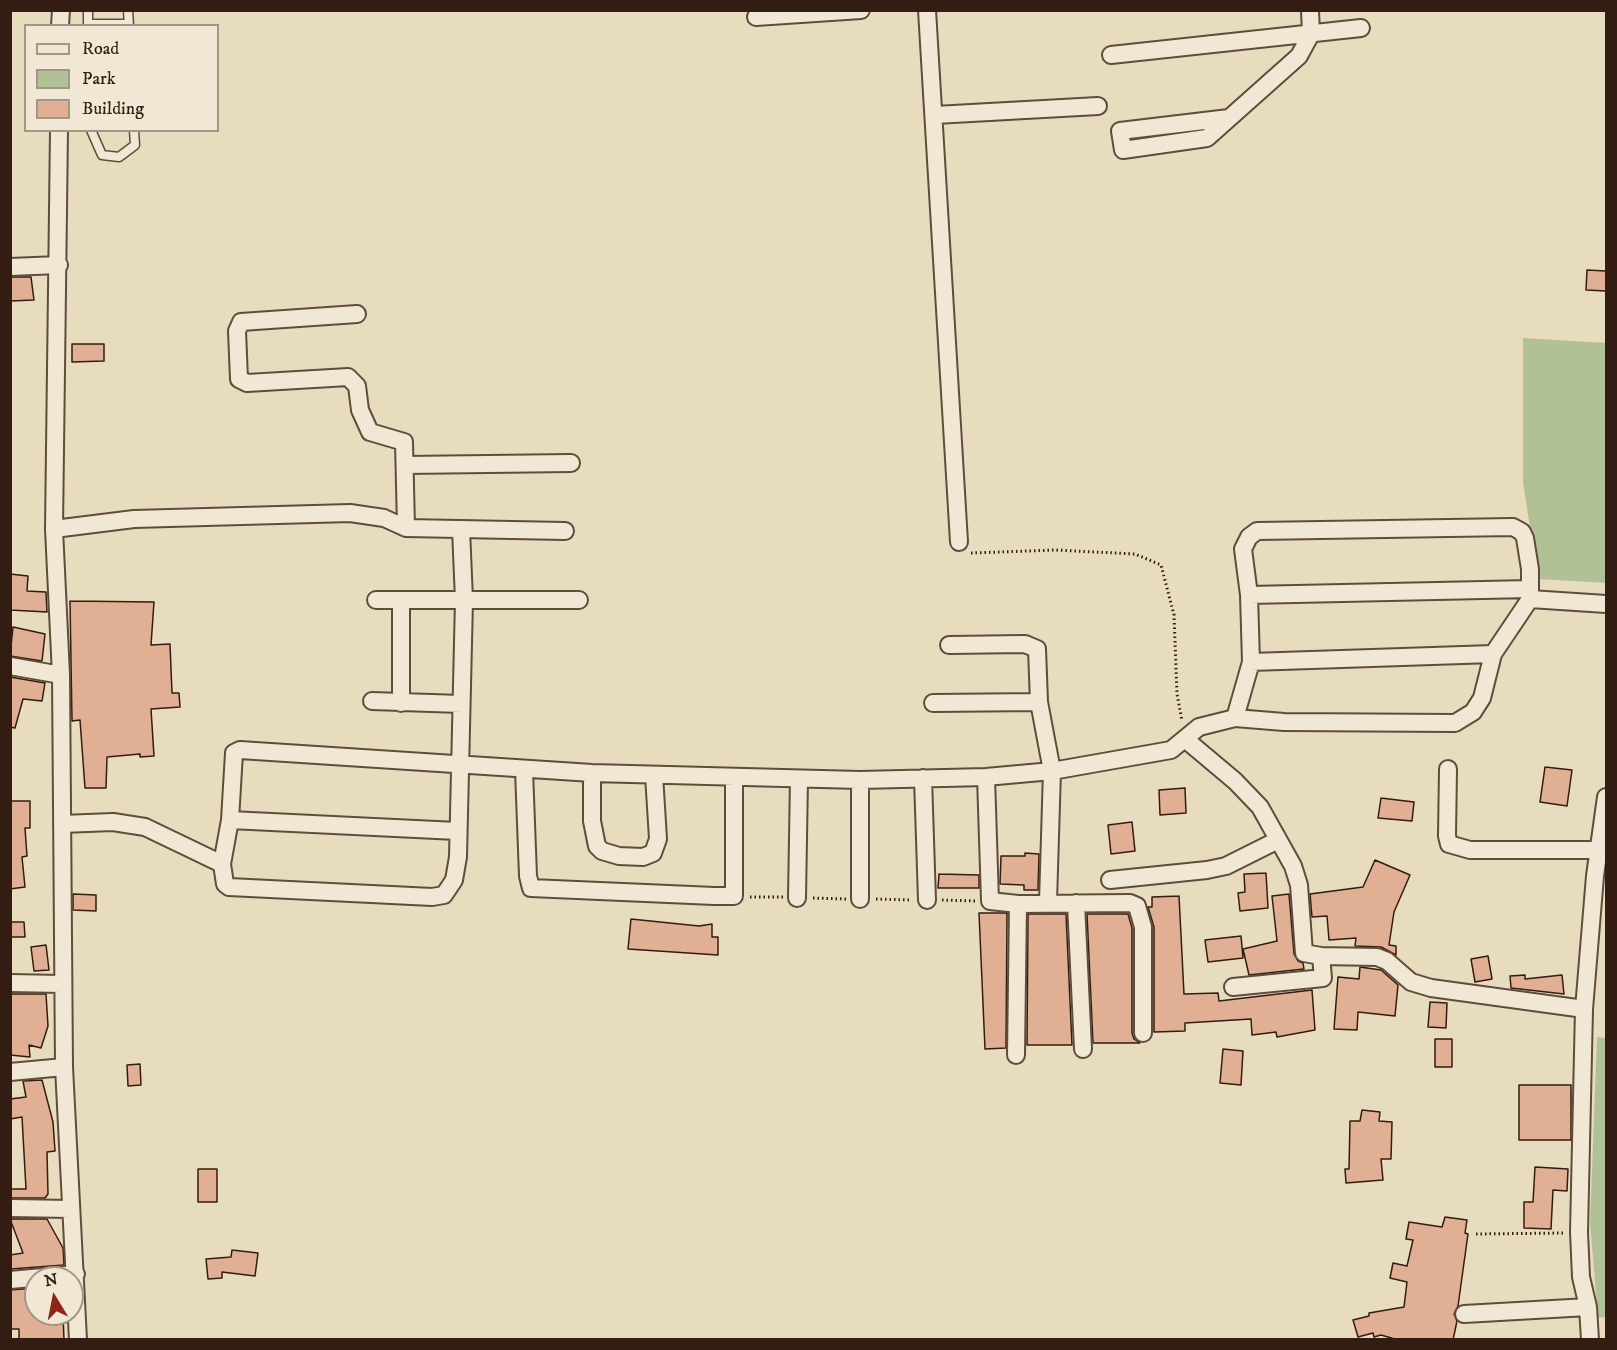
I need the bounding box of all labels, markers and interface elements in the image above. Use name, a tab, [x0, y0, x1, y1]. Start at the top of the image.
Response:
legend	[24, 24, 219, 132]
text: Road	[82, 38, 119, 60]
text: Park	[82, 68, 116, 90]
text: Building	[82, 98, 144, 120]
north arrow	[24, 1266, 84, 1326]
text: N	[43, 1269, 59, 1291]

